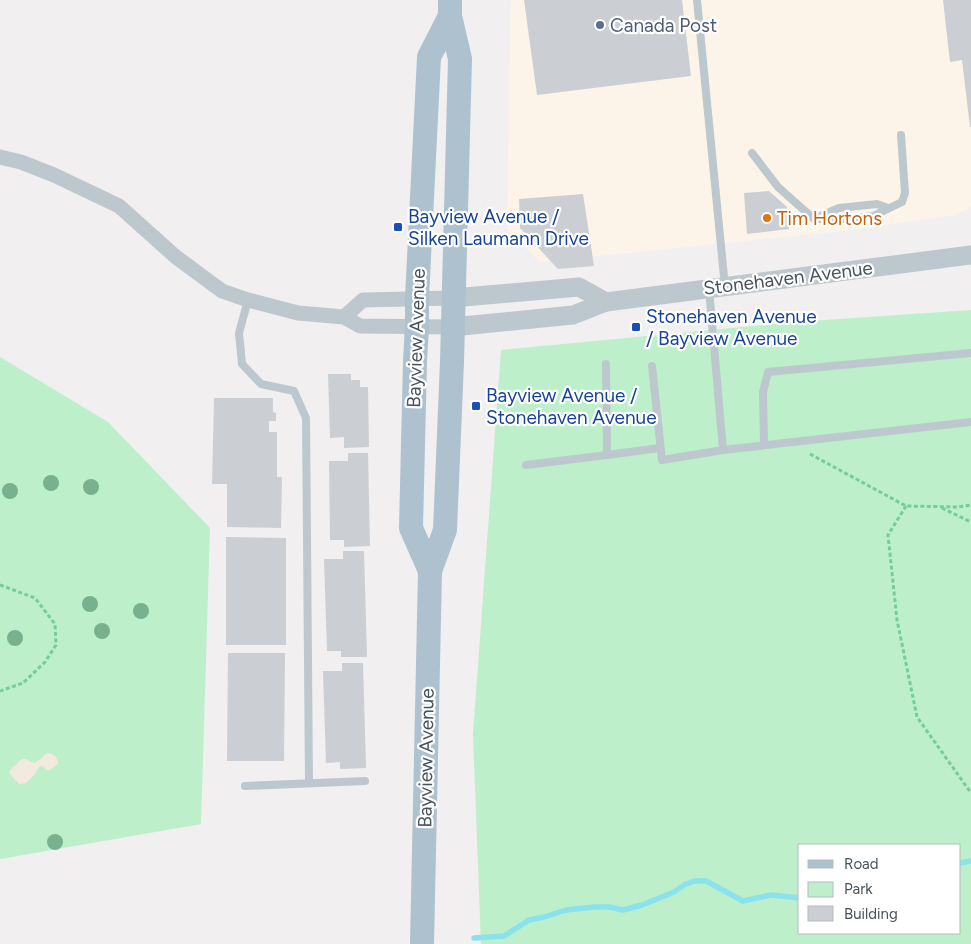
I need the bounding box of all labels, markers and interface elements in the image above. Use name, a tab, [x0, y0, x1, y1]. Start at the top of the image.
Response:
place label: Canada Post	[610, 14, 717, 37]
marker: Canada Post	[594, 19, 606, 31]
place label: Bayview Avenue / Silken Laumann Drive	[408, 205, 589, 250]
place label: Tim Hortons	[777, 207, 882, 230]
marker: Tim Hortons	[761, 212, 773, 224]
marker: Bayview Avenue / Silken Laumann Drive	[392, 221, 404, 233]
street label: Stonehaven Avenue	[702, 256, 874, 300]
street label: Bayview Avenue	[402, 268, 430, 408]
place label: Stonehaven Avenue / Bayview Avenue	[646, 305, 817, 350]
marker: Stonehaven Avenue / Bayview Avenue	[630, 321, 642, 333]
place label: Bayview Avenue / Stonehaven Avenue	[486, 384, 657, 429]
marker: Bayview Avenue / Stonehaven Avenue	[470, 400, 482, 412]
street label: Bayview Avenue	[413, 688, 439, 828]
legend	[798, 844, 961, 934]
text: Road	[844, 855, 879, 873]
text: Park	[844, 880, 873, 898]
text: Building	[844, 905, 898, 923]

